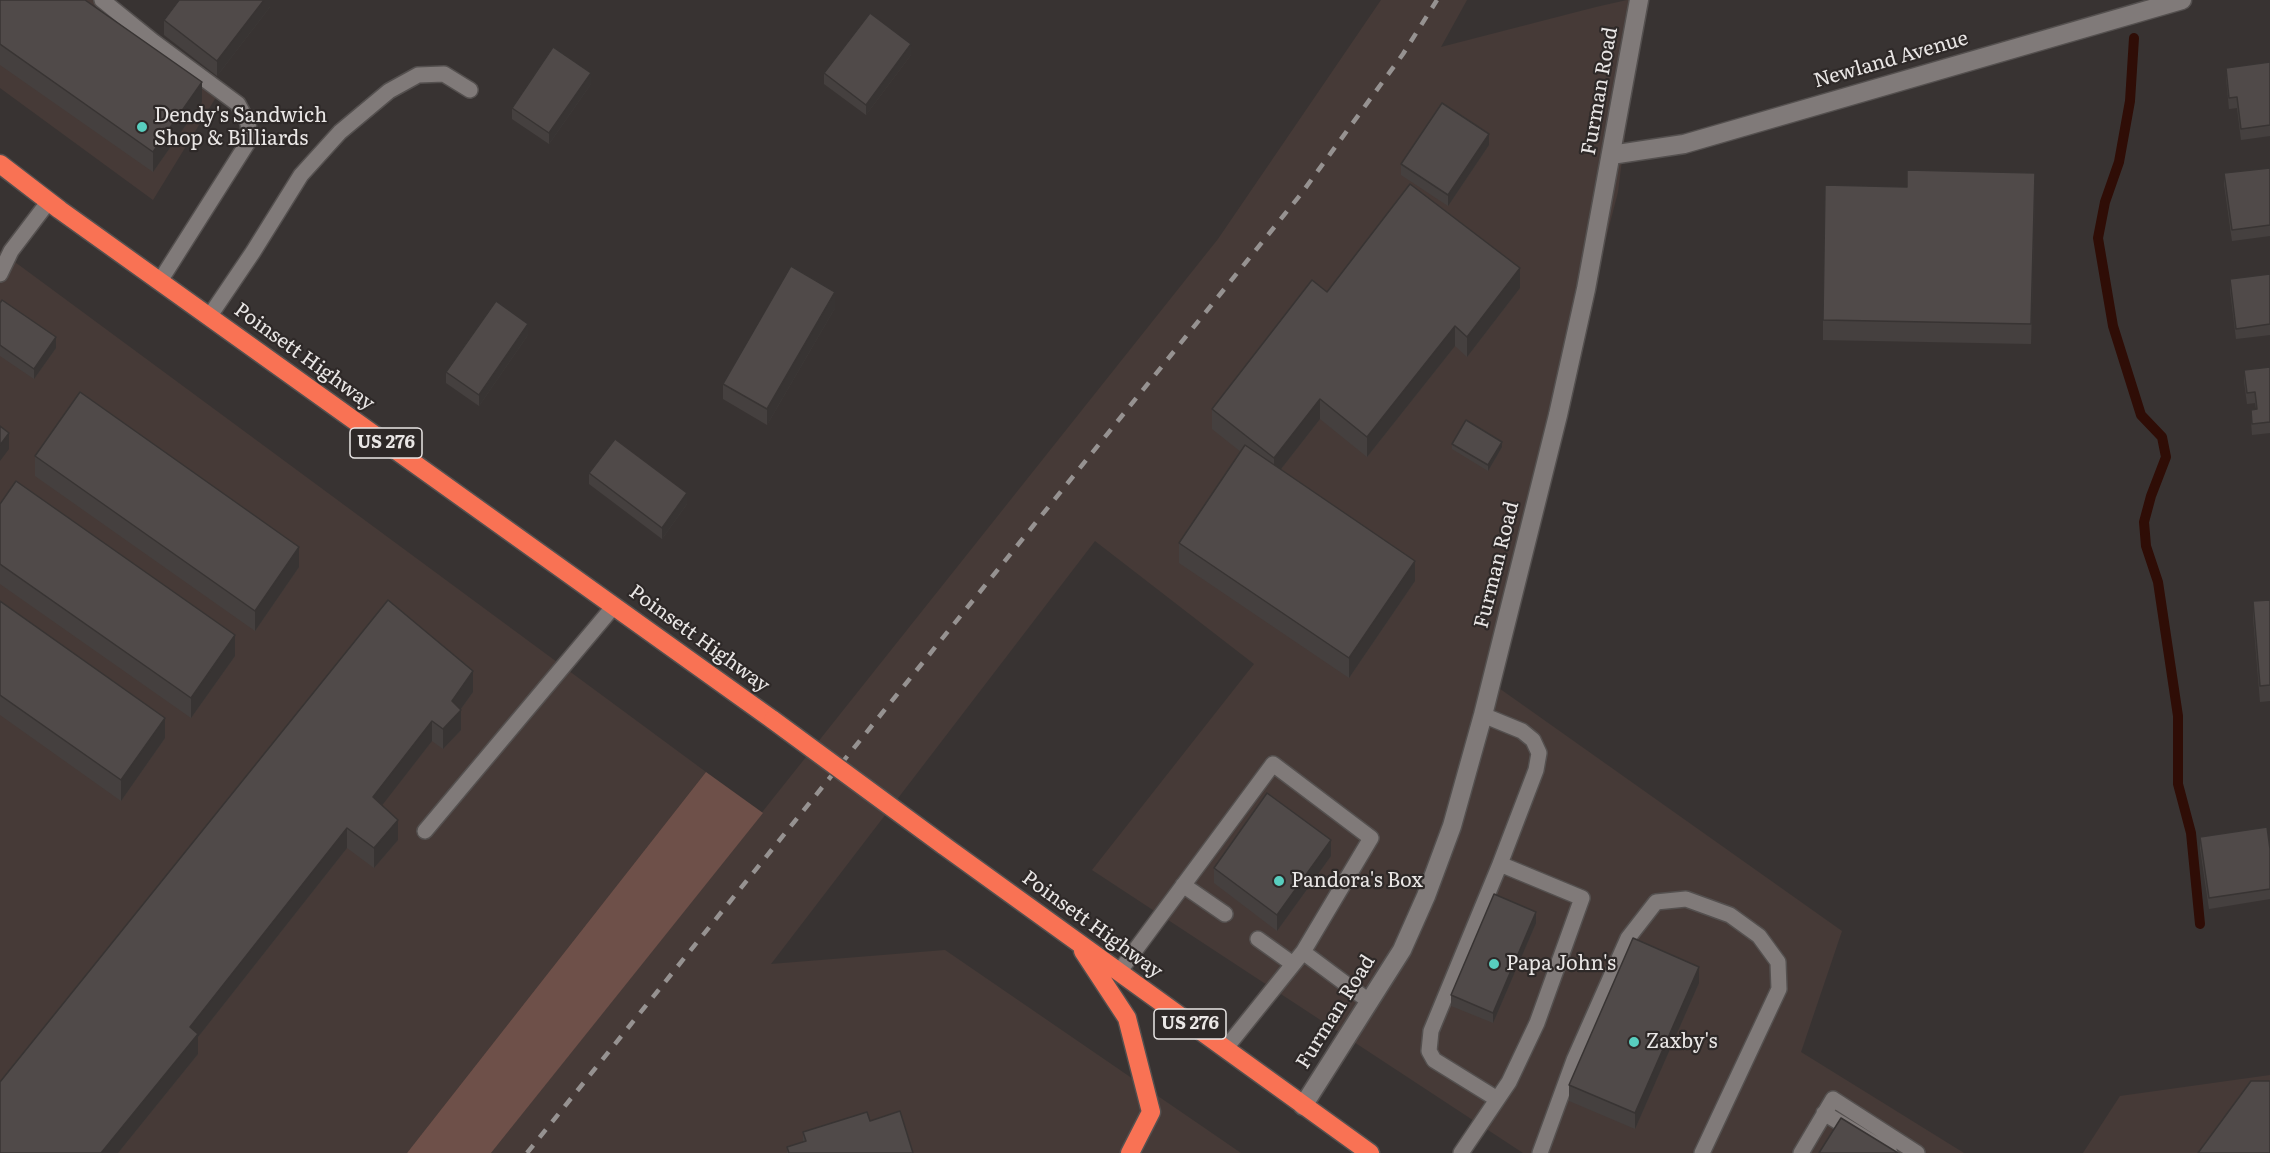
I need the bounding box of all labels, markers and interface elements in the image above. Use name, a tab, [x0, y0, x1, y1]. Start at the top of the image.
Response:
street label: Furman Road	[1577, 25, 1623, 157]
street label: Newland Avenue	[1811, 26, 1971, 94]
place label: Dendy's Sandwich Shop & Billiards	[154, 104, 327, 151]
marker: Dendy's Sandwich Shop & Billiards	[135, 120, 149, 134]
street label: Poinsett Highway	[229, 298, 379, 416]
road number: US 276	[350, 428, 422, 458]
street label: Furman Road	[1470, 499, 1524, 631]
street label: Poinsett Highway	[624, 580, 774, 698]
street label: Poinsett Highway	[1017, 866, 1167, 984]
place label: Pandora's Box	[1291, 869, 1423, 893]
marker: Pandora's Box	[1272, 874, 1286, 888]
street label: Furman Road	[1291, 951, 1381, 1073]
place label: Papa John's	[1506, 952, 1616, 976]
marker: Papa John's	[1487, 957, 1501, 971]
road number: US 276	[1154, 1009, 1226, 1039]
place label: Zaxby's	[1646, 1030, 1718, 1054]
marker: Zaxby's	[1627, 1035, 1641, 1049]

